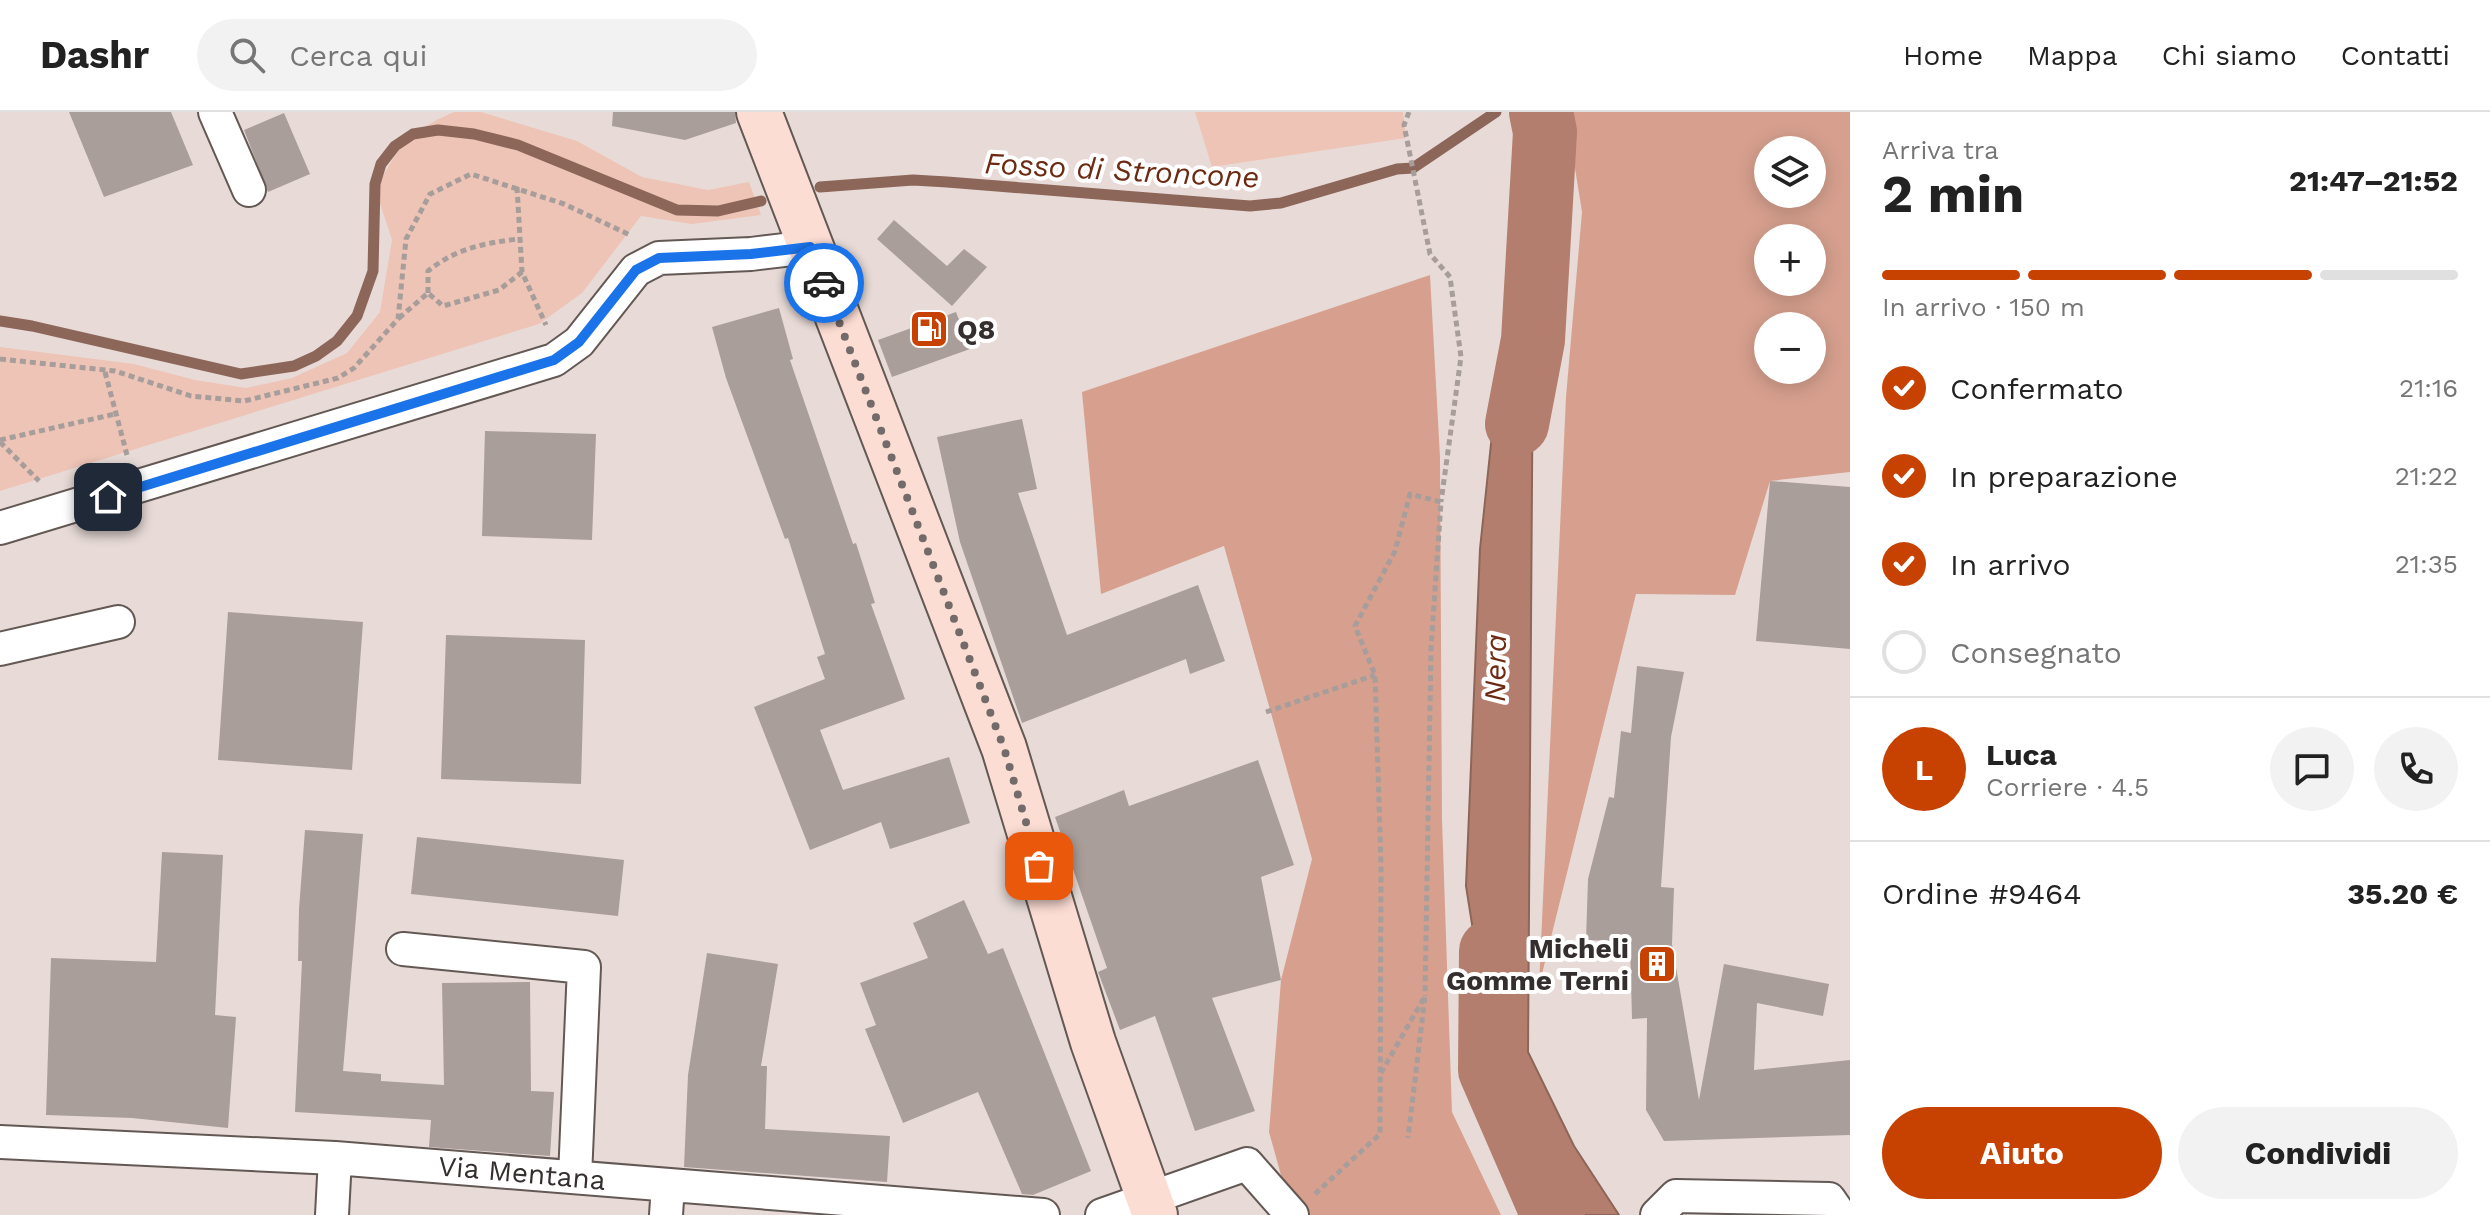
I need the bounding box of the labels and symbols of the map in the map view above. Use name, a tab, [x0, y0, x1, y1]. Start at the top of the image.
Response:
water label: Fosso di Stroncone	[984, 145, 1260, 195]
courier	[784, 243, 864, 323]
fuel station icon: Q8	[908, 308, 950, 350]
place label: Q8	[957, 313, 995, 346]
pin	[74, 463, 142, 531]
water label: Nera	[1477, 634, 1513, 702]
pin	[1005, 832, 1073, 900]
place label: Micheli Gomme Terni	[1446, 932, 1629, 997]
building icon: Micheli Gomme Terni	[1636, 943, 1678, 985]
street label: Via Mentana	[437, 1149, 607, 1197]

